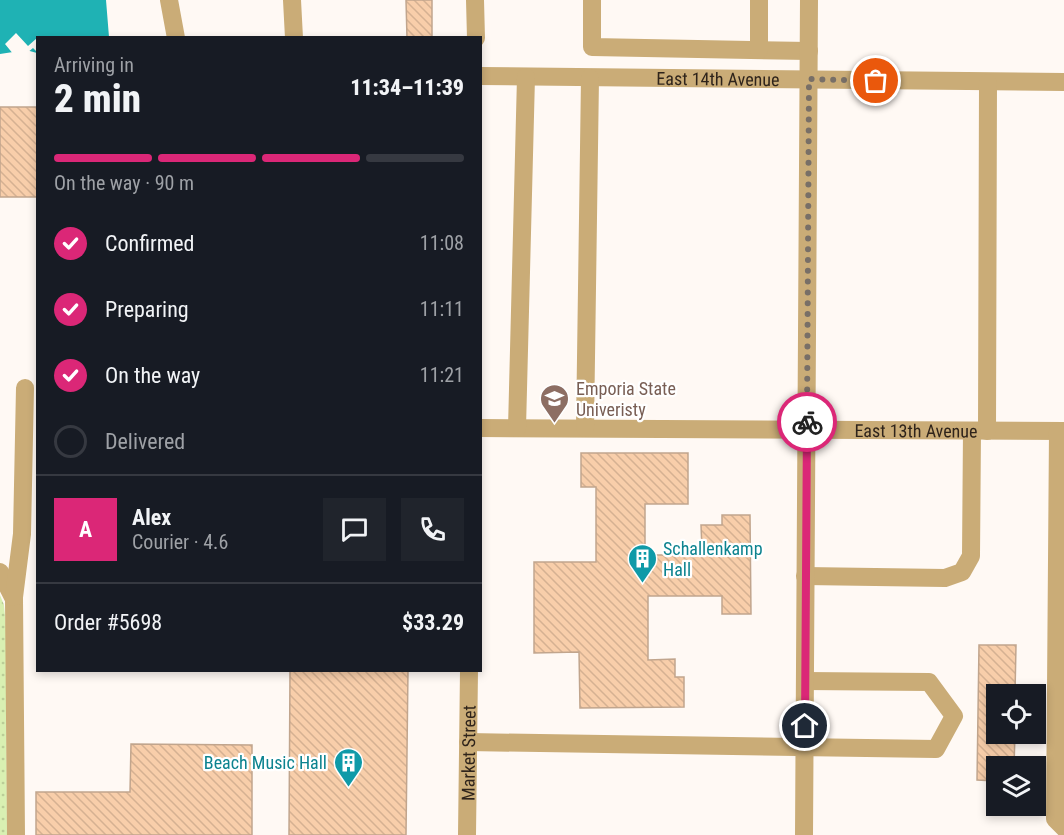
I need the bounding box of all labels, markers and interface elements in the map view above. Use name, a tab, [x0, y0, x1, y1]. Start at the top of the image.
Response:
text: Arriving in	[54, 53, 134, 77]
pin	[850, 55, 901, 106]
icon: bag	[859, 64, 892, 97]
street label: East 14th Avenue	[656, 67, 780, 90]
text: 11:34–11:39	[350, 75, 464, 100]
text: 2 min	[54, 76, 141, 122]
text: On the way · 90 m	[54, 171, 194, 195]
icon: check	[54, 227, 87, 260]
text: Confirmed	[105, 231, 194, 256]
text: 11:08	[420, 231, 464, 255]
icon: check	[54, 293, 87, 326]
text: Preparing	[105, 297, 189, 322]
text: 11:11	[420, 297, 464, 321]
icon: check	[54, 359, 87, 392]
text: On the way	[105, 363, 200, 388]
text: 11:21	[420, 363, 464, 387]
place label: Emporia State Univeristy	[576, 378, 676, 420]
school or university icon: Emporia State Univeristy	[539, 382, 571, 424]
courier	[777, 392, 837, 452]
icon: bike	[791, 406, 824, 439]
street label: East 13th Avenue	[854, 419, 978, 441]
text: Delivered	[105, 429, 185, 454]
button: chat	[323, 498, 386, 561]
button: phone	[401, 498, 464, 561]
text: Alex	[132, 505, 171, 530]
text: A	[79, 517, 92, 542]
text: Courier · 4.6	[132, 530, 228, 554]
place label: Schallenkamp Hall	[663, 538, 763, 580]
building icon: Schallenkamp Hall	[626, 542, 658, 584]
text: Order #5698	[54, 610, 162, 635]
text: $33.29	[402, 610, 464, 635]
map controls	[986, 684, 1046, 816]
button: locate	[986, 684, 1046, 744]
pin	[779, 700, 830, 751]
street label: Market Street	[457, 705, 479, 801]
icon: home	[788, 709, 821, 742]
building icon: Beach Music Hall	[332, 746, 364, 788]
place label: Beach Music Hall	[204, 752, 327, 773]
button: layers	[986, 756, 1046, 816]

